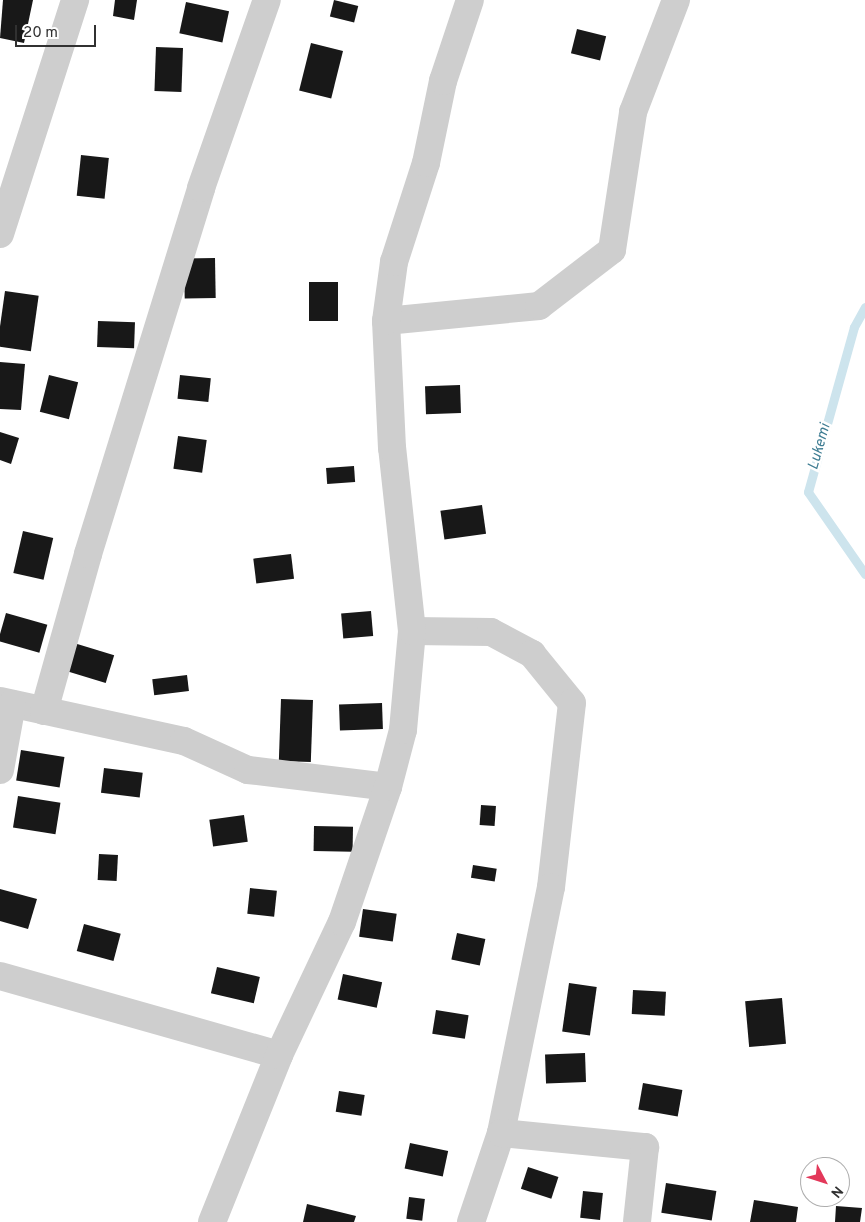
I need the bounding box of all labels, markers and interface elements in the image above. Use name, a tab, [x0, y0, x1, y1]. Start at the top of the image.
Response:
scale bar	[18, 15, 99, 47]
text: 20 m	[23, 24, 58, 43]
water label: Lukemi	[805, 422, 835, 472]
north arrow	[800, 1157, 850, 1207]
text: N	[826, 1182, 846, 1201]

